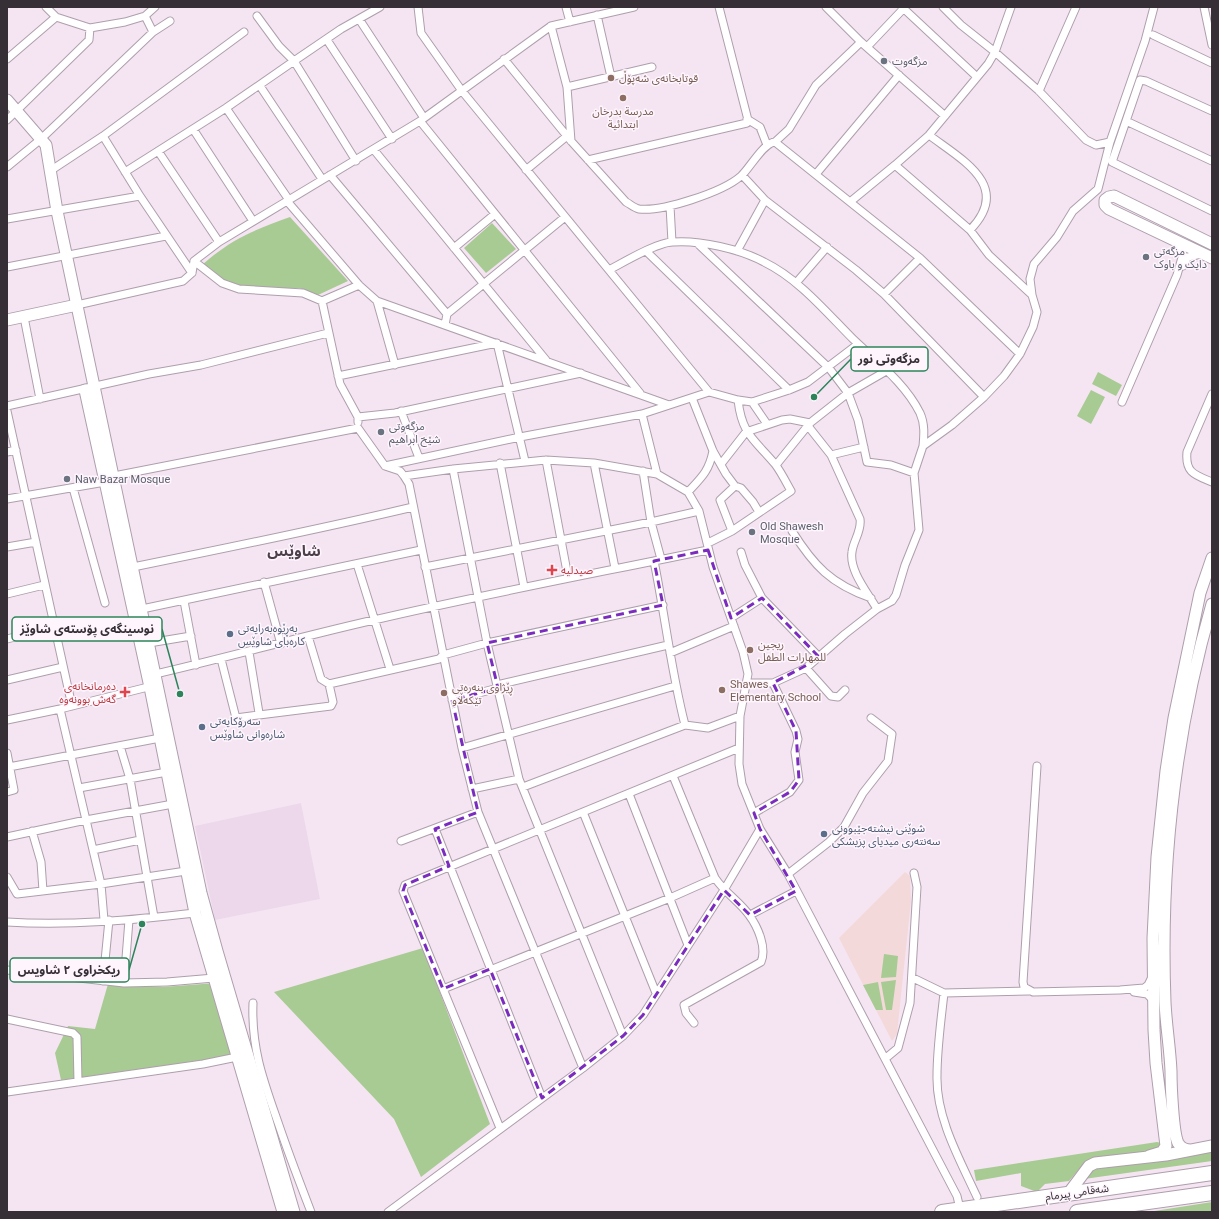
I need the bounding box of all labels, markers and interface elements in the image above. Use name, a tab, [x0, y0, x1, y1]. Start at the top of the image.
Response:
place label: مزگەوت	[892, 55, 928, 68]
marker: مزگەوت	[879, 56, 889, 66]
place label: قوتابخانەی شەپۆڵ	[619, 70, 698, 86]
marker: قوتابخانەی شەپۆڵ	[606, 73, 616, 83]
marker: مدرسة بدرخان ابتدائية	[618, 93, 628, 103]
place label: مدرسة بدرخان ابتدائية	[592, 105, 654, 131]
place label: مزگەتی دایک و باوک	[1154, 245, 1207, 271]
marker: مزگەتی دایک و باوک	[1141, 252, 1151, 262]
callout: مزگەوتی نور	[851, 347, 928, 371]
text: مزگەوتی نور	[857, 352, 920, 366]
place label: مزگەوتی شێخ ابراهیم	[389, 420, 441, 448]
marker: مزگەوتی شێخ ابراهیم	[376, 427, 386, 437]
place label: Naw Bazar Mosque	[75, 473, 170, 486]
marker: Naw Bazar Mosque	[62, 474, 72, 484]
place label: Old Shawesh Mosque	[760, 520, 824, 546]
marker: Old Shawesh Mosque	[747, 527, 757, 537]
district label: شاوێس	[267, 542, 321, 560]
marker: صیدلیە	[546, 564, 558, 576]
place label: صیدلیە	[561, 564, 593, 577]
callout: نوسینگەی پۆستەی شاوێز	[12, 617, 162, 641]
text: نوسینگەی پۆستەی شاوێز	[19, 622, 154, 638]
place label: بەڕێوەبەرایەتی کارەبای شاوێس	[238, 622, 305, 648]
marker: بەڕێوەبەرایەتی کارەبای شاوێس	[225, 629, 235, 639]
place label: ريجين للمهارات الطفل	[758, 638, 826, 664]
marker: ريجين للمهارات الطفل	[745, 645, 755, 655]
place label: Shawes Elementary School	[730, 678, 821, 704]
place label: دەرمانخانەی گەش بوونەوە	[59, 680, 116, 706]
place label: ڕێژاوی بنەرەتی تێکەڵاو	[452, 681, 513, 707]
marker: Shawes Elementary School	[717, 685, 727, 695]
marker: دەرمانخانەی گەش بوونەوە	[119, 686, 131, 698]
marker: ڕێژاوی بنەرەتی تێکەڵاو	[439, 688, 449, 698]
place label: سەرۆکایەتی شارەوانی شاوێس	[210, 715, 286, 741]
marker: سەرۆکایەتی شارەوانی شاوێس	[197, 722, 207, 732]
place label: شوێنی نیشتەجێبوونی سەنتەری میدیای پزیشکی	[832, 822, 941, 849]
marker: شوێنی نیشتەجێبوونی سەنتەری میدیای پزیشکی	[819, 829, 829, 839]
callout: ريكخراوى ۲ شاويس	[10, 958, 129, 982]
text: ريكخراوى ۲ شاويس	[18, 963, 120, 977]
street label: شەقامی پیرمام	[1044, 1182, 1110, 1204]

